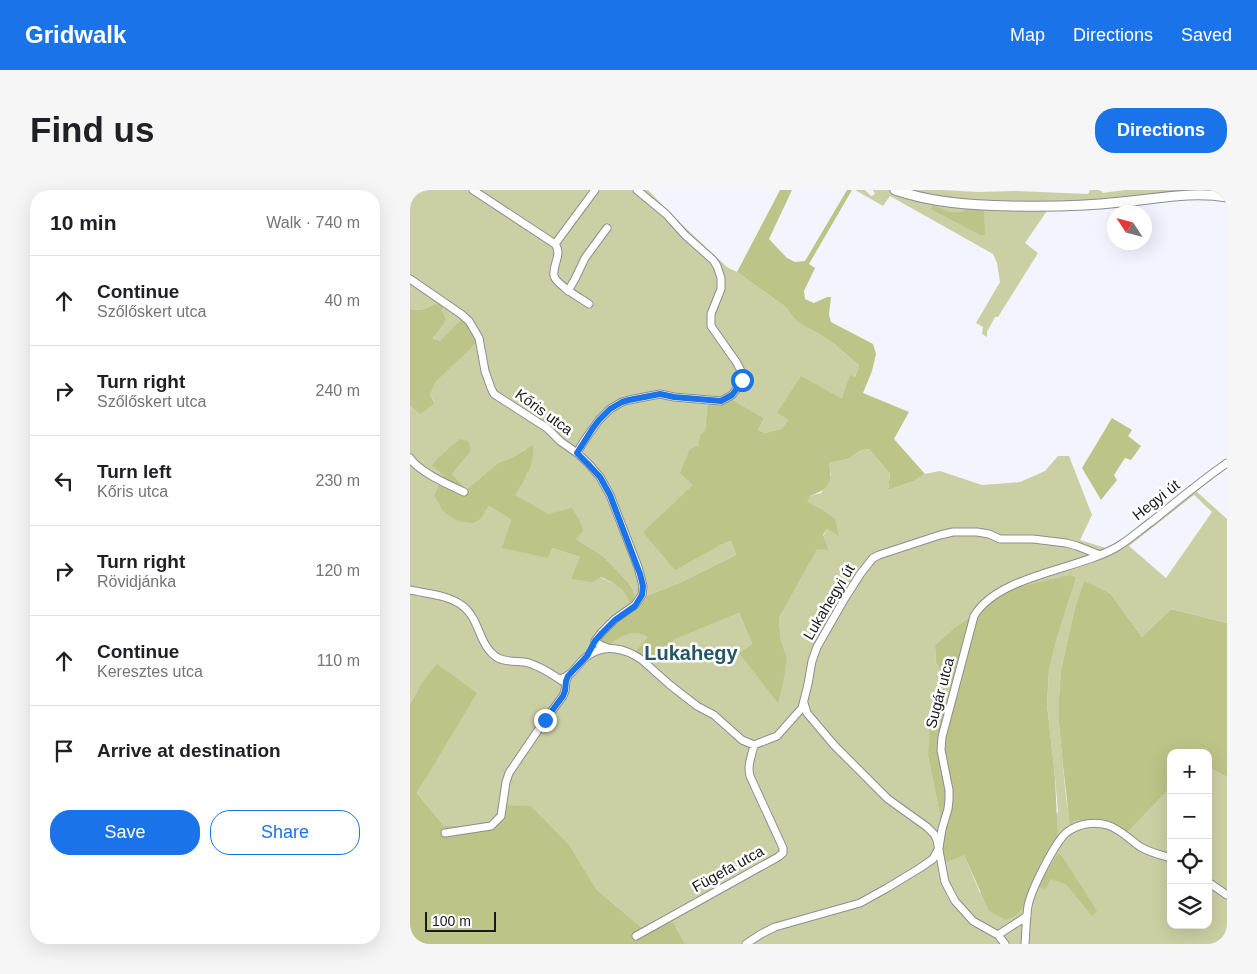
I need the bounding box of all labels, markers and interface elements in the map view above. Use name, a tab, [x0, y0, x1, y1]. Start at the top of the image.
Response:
text: Gridwalk	[25, 21, 126, 48]
text: Map	[1010, 25, 1045, 45]
text: Directions	[1073, 25, 1153, 45]
text: Saved	[1181, 25, 1232, 45]
button: Directions	[1095, 108, 1227, 153]
text: Find us	[30, 110, 154, 149]
north arrow	[1107, 205, 1152, 250]
text: 10 min	[50, 211, 117, 234]
text: Walk · 740 m	[266, 214, 360, 231]
text: Continue	[97, 281, 179, 302]
icon: ahead	[50, 287, 78, 315]
text: 40 m	[324, 292, 360, 309]
text: Szőlőskert utca	[97, 303, 206, 320]
route start	[731, 369, 754, 392]
text: Turn right	[97, 371, 185, 392]
icon: right	[50, 377, 78, 405]
text: 240 m	[316, 382, 360, 399]
street label: Kőris utca	[512, 385, 577, 438]
text: Szőlőskert utca	[97, 393, 206, 410]
text: Turn left	[97, 461, 172, 482]
icon: left	[50, 467, 78, 495]
text: 230 m	[316, 472, 360, 489]
street label: Hegyi út	[1129, 475, 1183, 523]
text: Kőris utca	[97, 483, 168, 500]
text: Turn right	[97, 551, 185, 572]
icon: right	[50, 557, 78, 585]
street label: Lukahegyi út	[799, 560, 858, 643]
text: 120 m	[316, 562, 360, 579]
text: Rövidjánka	[97, 573, 176, 590]
text: Continue	[97, 641, 179, 662]
district label: Lukahegy	[644, 642, 739, 664]
icon: ahead	[50, 647, 78, 675]
text: 110 m	[317, 652, 360, 669]
street label: Sugár utca	[922, 655, 957, 730]
text: Keresztes utca	[97, 663, 203, 680]
route end	[534, 709, 557, 732]
icon: arrive	[50, 737, 78, 765]
text: Arrive at destination	[97, 740, 281, 761]
map controls	[1167, 749, 1212, 929]
button: +	[1167, 749, 1212, 794]
button: −	[1167, 794, 1212, 839]
button: Save	[50, 810, 200, 855]
button: Share	[210, 810, 360, 855]
button: locate	[1167, 839, 1212, 884]
street label: Fügefa utca	[689, 842, 767, 895]
button: layers	[1167, 884, 1212, 929]
scale bar	[425, 909, 496, 932]
text: 100 m	[432, 913, 471, 929]

